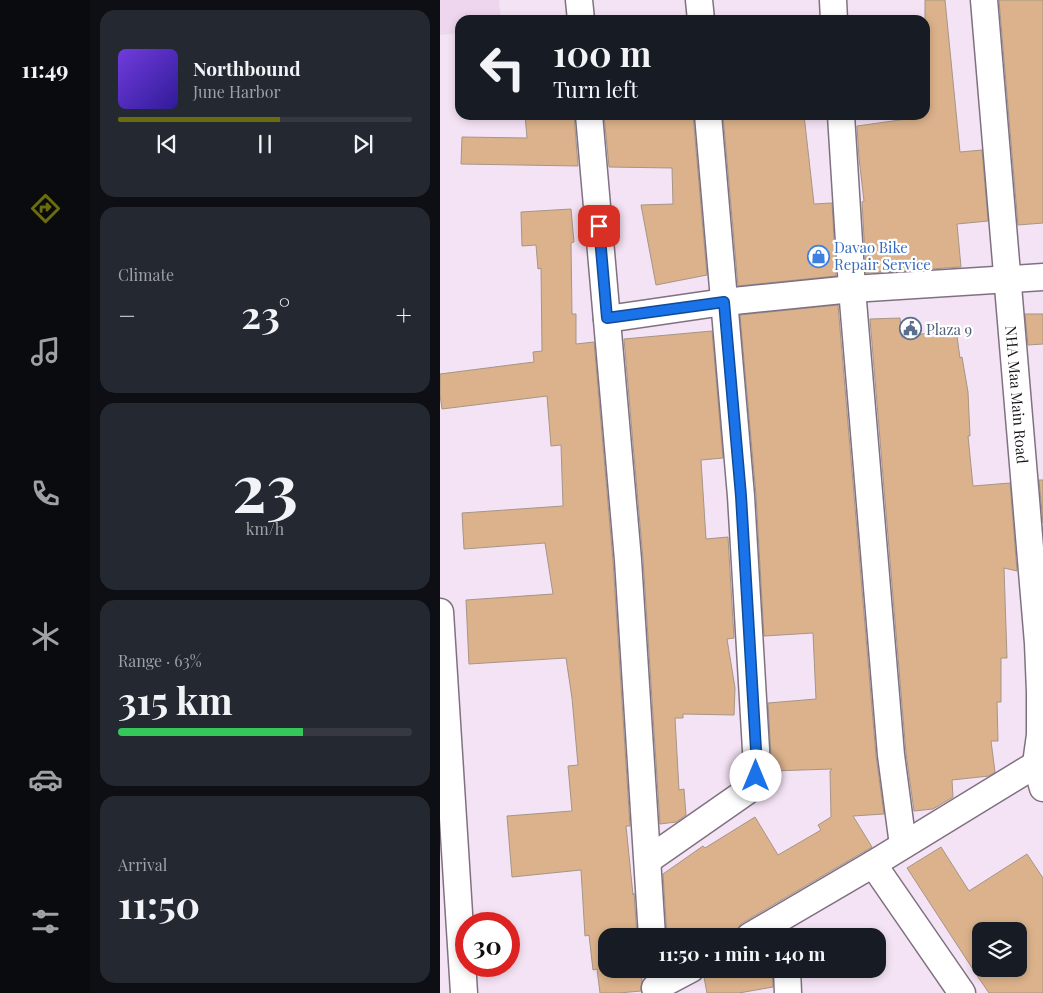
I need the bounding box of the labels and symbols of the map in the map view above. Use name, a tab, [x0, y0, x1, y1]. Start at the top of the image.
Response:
pin	[578, 205, 620, 247]
place label: Davao Bike Repair Service	[834, 237, 931, 274]
shop icon: Davao Bike Repair Service	[806, 244, 830, 268]
public building icon: Plaza 9	[898, 317, 922, 341]
place label: Plaza 9	[926, 319, 972, 339]
street label: NHA Maa Main Road	[1001, 325, 1033, 465]
position arrow	[729, 749, 781, 801]
speed limit sign: 30	[455, 912, 520, 977]

